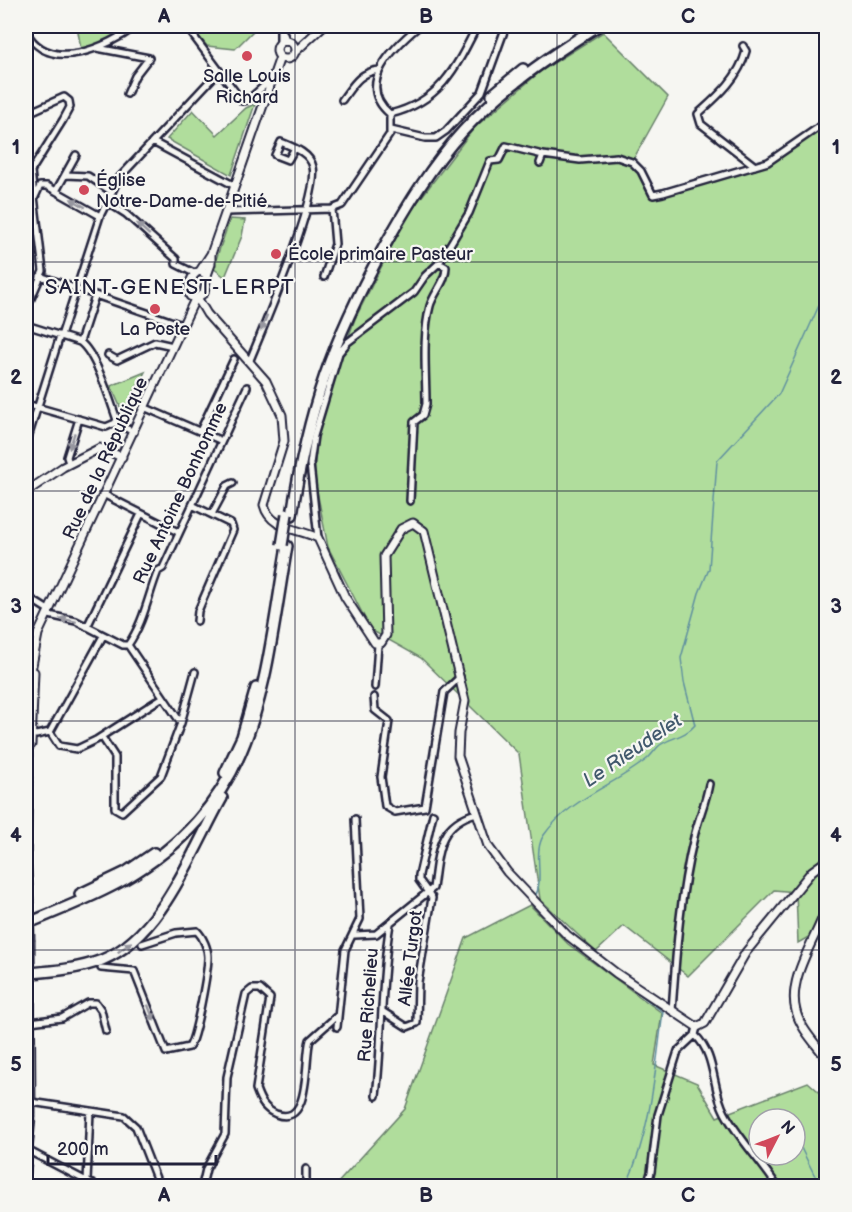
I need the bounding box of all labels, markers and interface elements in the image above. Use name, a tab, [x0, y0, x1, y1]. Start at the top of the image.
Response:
text: A	[157, 5, 171, 29]
text: B	[419, 5, 433, 29]
text: C	[681, 5, 695, 29]
marker: Salle Louis Richard	[240, 49, 254, 63]
place label: Salle Louis Richard	[203, 66, 291, 108]
text: 1	[12, 136, 20, 160]
text: 1	[832, 136, 840, 160]
place label: Église Notre-Dame-de-Pitié	[96, 168, 268, 212]
marker: Église Notre-Dame-de-Pitié	[77, 183, 91, 197]
one-way arrow	[69, 198, 86, 208]
one-way arrow	[135, 222, 150, 236]
place label: École primaire Pasteur	[288, 242, 473, 265]
marker: École primaire Pasteur	[269, 247, 283, 261]
district label: SAINT-GENEST-LERPT	[45, 275, 295, 300]
marker: La Poste	[148, 302, 162, 316]
one-way arrow	[259, 314, 269, 332]
place label: La Poste	[120, 319, 190, 340]
text: 2	[10, 366, 22, 390]
text: 2	[830, 366, 842, 390]
street label: Rue de la République	[59, 373, 152, 543]
street label: Rue Antoine Bonhomme	[129, 399, 232, 587]
one-way arrow	[67, 432, 77, 450]
text: 3	[10, 595, 22, 619]
text: 3	[830, 595, 842, 619]
one-way arrow	[59, 615, 77, 625]
water label: Le Rieudelet	[578, 708, 687, 793]
text: 4	[10, 824, 22, 848]
text: 4	[830, 824, 842, 848]
street label: Allée Turgot	[394, 909, 427, 1007]
one-way arrow	[117, 941, 133, 953]
street label: Rue Richelieu	[354, 947, 383, 1063]
one-way arrow	[147, 1005, 157, 1023]
text: 5	[10, 1053, 22, 1077]
text: 5	[830, 1053, 842, 1077]
north arrow	[747, 1107, 807, 1167]
text: N	[776, 1117, 798, 1139]
scale bar	[48, 1128, 216, 1166]
text: 200 m	[57, 1139, 109, 1160]
text: A	[157, 1184, 171, 1208]
text: B	[419, 1184, 433, 1208]
text: C	[681, 1184, 695, 1208]

